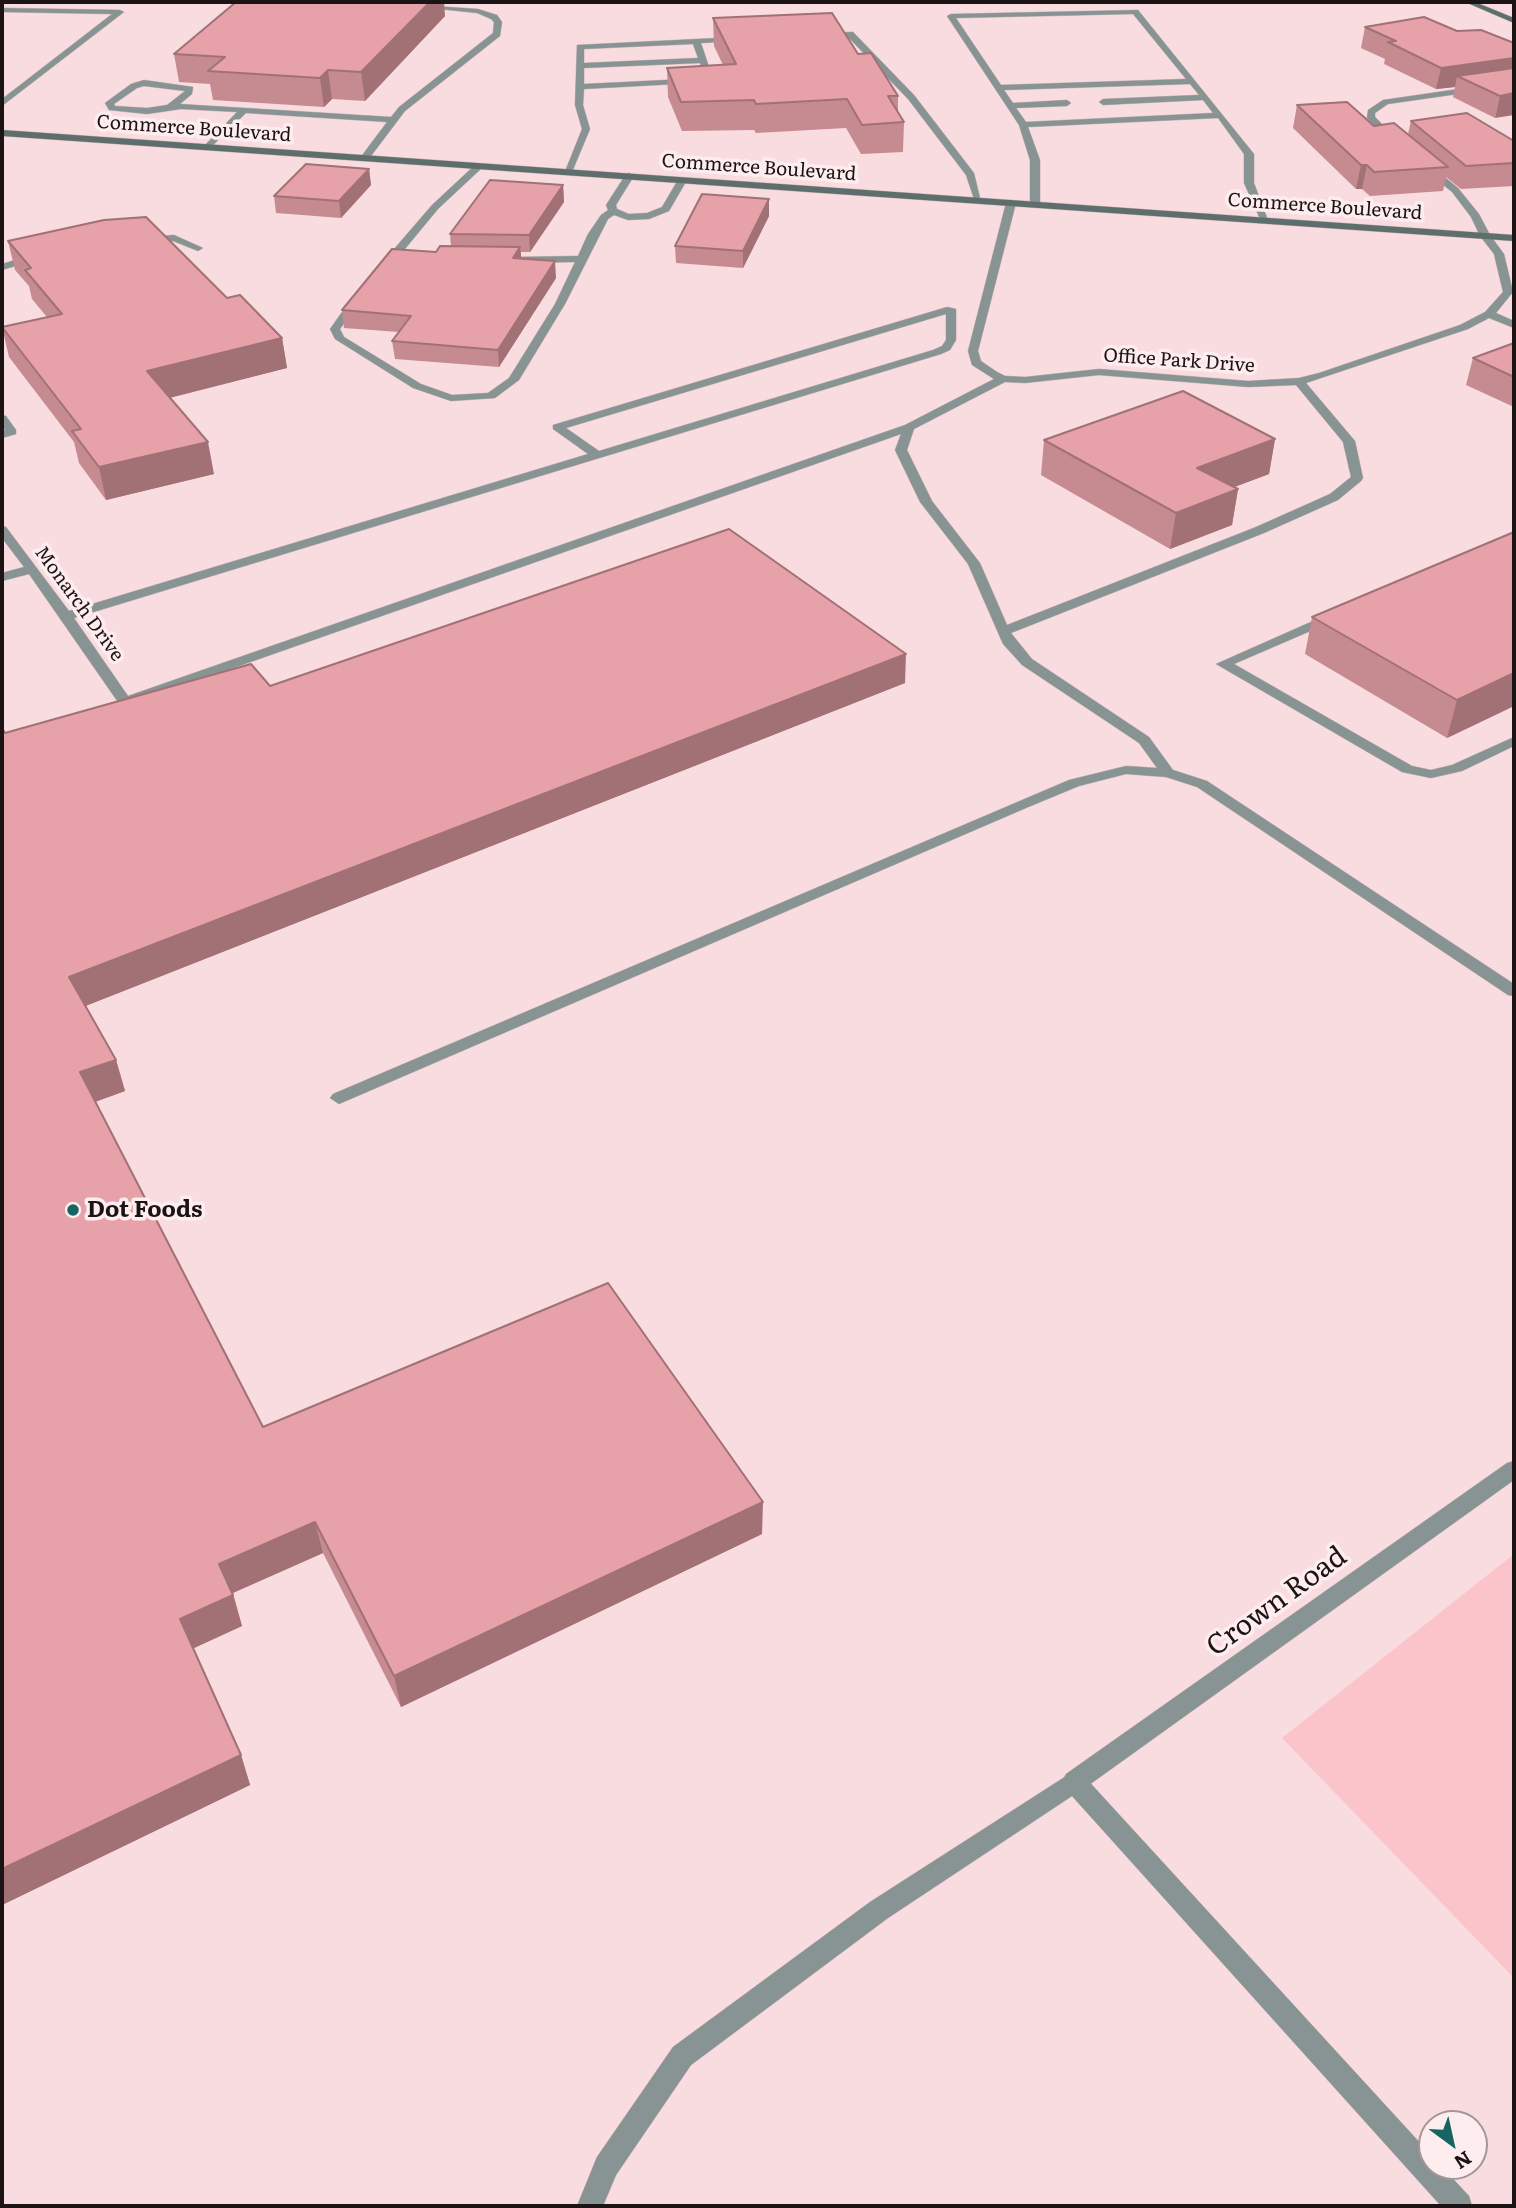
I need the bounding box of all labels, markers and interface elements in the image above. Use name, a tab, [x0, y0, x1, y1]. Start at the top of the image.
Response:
street label: Commerce Boulevard	[96, 111, 292, 147]
street label: Commerce Boulevard	[661, 150, 857, 186]
street label: Commerce Boulevard	[1227, 189, 1423, 225]
street label: Office Park Drive	[1102, 344, 1256, 378]
street label: Monarch Drive	[30, 542, 128, 666]
place label: Dot Foods	[87, 1196, 203, 1224]
marker: Dot Foods	[65, 1202, 81, 1218]
street label: Crown Road	[1200, 1540, 1354, 1664]
north arrow	[1418, 2110, 1488, 2180]
text: N	[1449, 2145, 1478, 2177]

